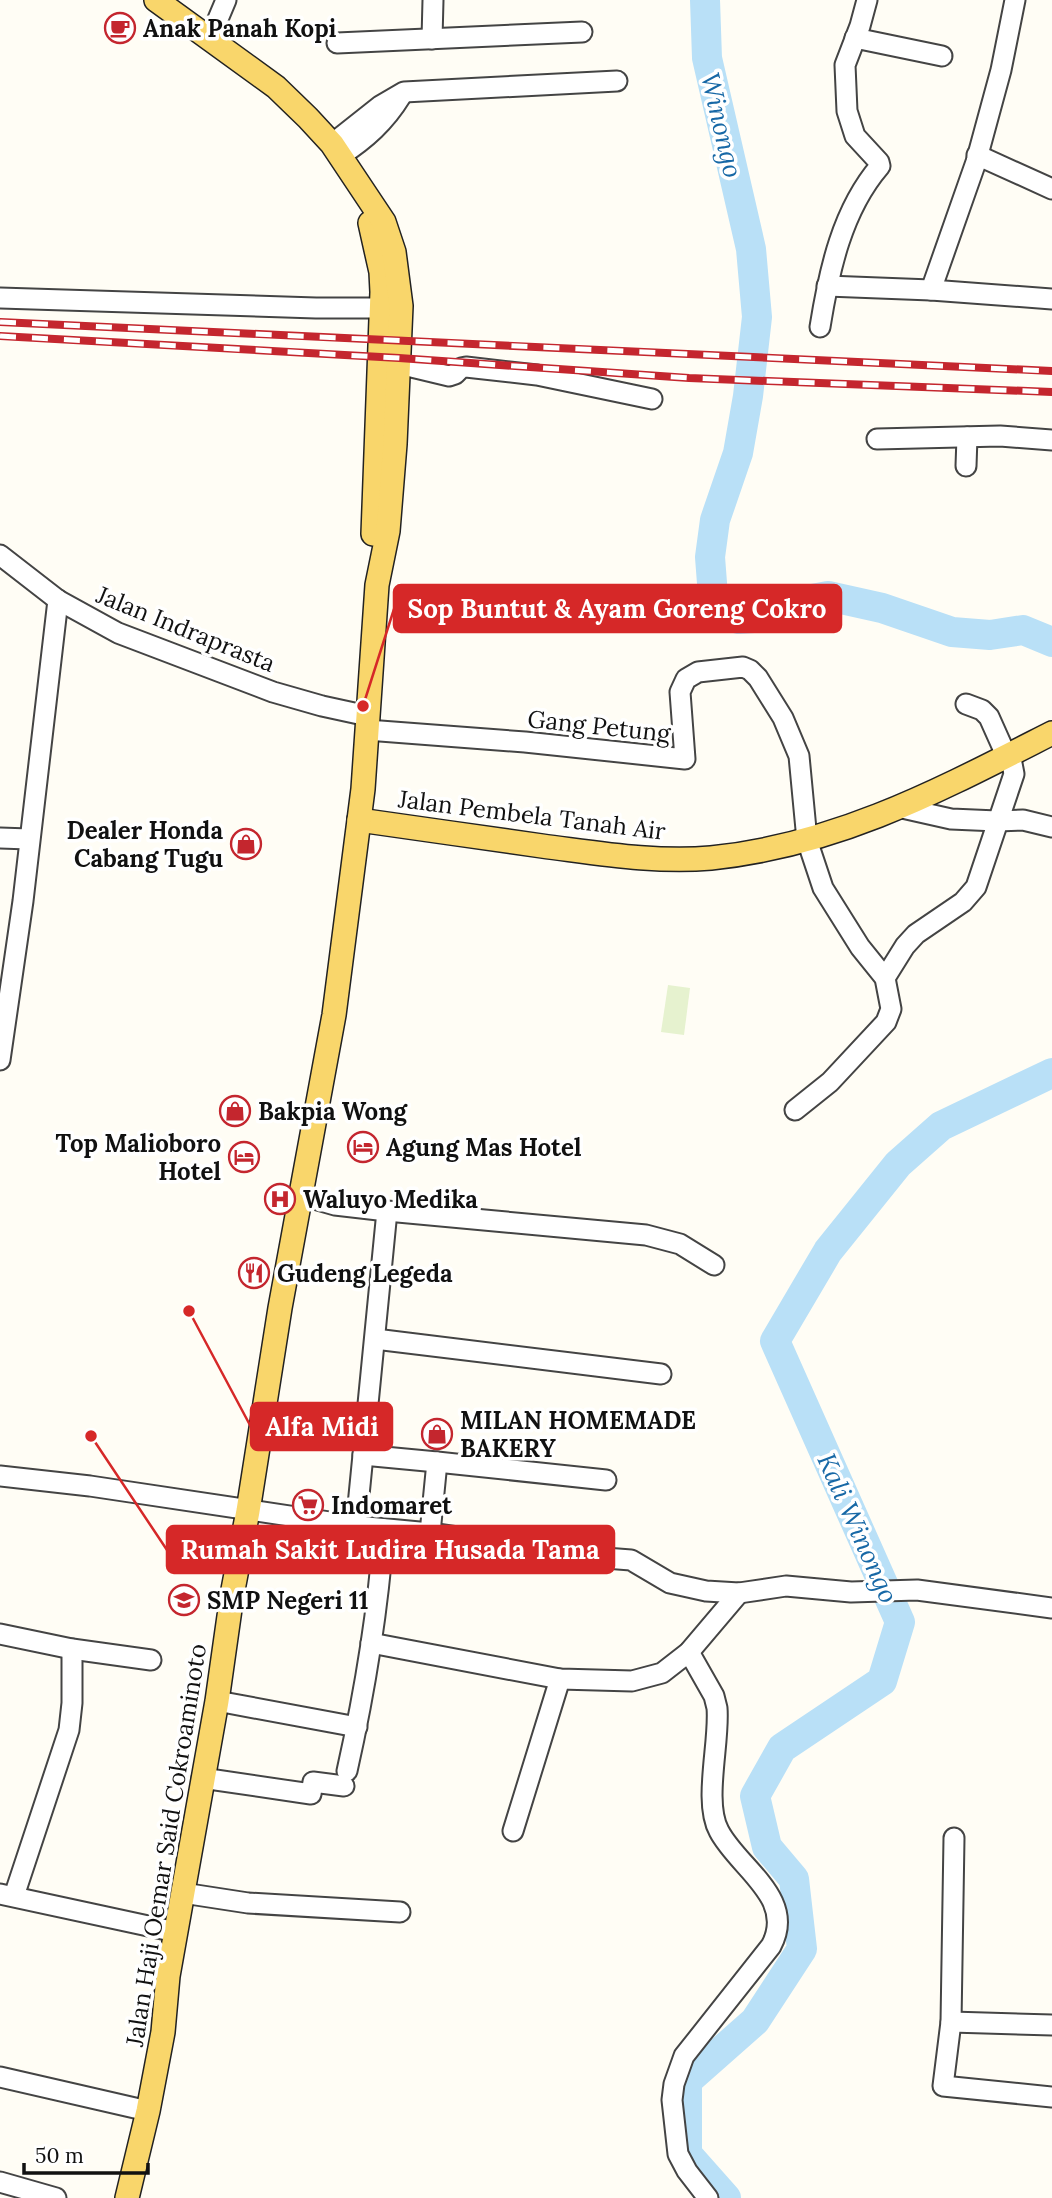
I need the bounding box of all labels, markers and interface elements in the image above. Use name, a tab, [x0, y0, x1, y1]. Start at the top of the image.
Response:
cafe icon: Anak Panah Kopi	[103, 11, 137, 45]
place label: Anak Panah Kopi	[143, 13, 337, 44]
water label: Winongo	[694, 69, 750, 181]
street label: Jalan Indraprasta	[91, 579, 280, 679]
callout: Sop Buntut & Ayam Goreng Cokro	[394, 585, 841, 632]
text: Sop Buntut & Ayam Goreng Cokro	[408, 592, 826, 625]
street label: Gang Petung	[526, 703, 673, 749]
street label: Jalan Pembela Tanah Air	[396, 783, 668, 847]
place label: Dealer Honda Cabang Tugu	[67, 815, 223, 874]
shop icon: Dealer Honda Cabang Tugu	[229, 827, 263, 861]
shop icon: Bakpia Wong	[218, 1094, 252, 1128]
place label: Bakpia Wong	[258, 1096, 409, 1127]
place label: Top Malioboro Hotel	[56, 1128, 221, 1187]
hotel icon: Agung Mas Hotel	[346, 1130, 380, 1164]
place label: Agung Mas Hotel	[386, 1132, 581, 1163]
hotel icon: Top Malioboro Hotel	[227, 1140, 261, 1174]
hospital icon: Waluyo Medika	[263, 1182, 297, 1216]
place label: Waluyo Medika	[303, 1184, 478, 1215]
restaurant icon: Gudeng Legeda	[237, 1256, 271, 1290]
place label: Gudeng Legeda	[277, 1258, 453, 1289]
callout: Alfa Midi	[251, 1403, 392, 1450]
place label: MILAN HOMEMADE BAKERY	[460, 1405, 696, 1464]
text: Alfa Midi	[265, 1410, 379, 1443]
shop icon: MILAN HOMEMADE BAKERY	[420, 1417, 454, 1451]
water label: Kali Winongo	[810, 1448, 906, 1608]
supermarket icon: Indomaret	[291, 1488, 325, 1522]
place label: Indomaret	[331, 1490, 453, 1521]
callout: Rumah Sakit Ludira Husada Tama	[167, 1526, 614, 1573]
text: Rumah Sakit Ludira Husada Tama	[180, 1533, 600, 1566]
school or university icon: SMP Negeri 11	[167, 1583, 201, 1617]
place label: SMP Negeri 11	[207, 1585, 368, 1616]
street label: Jalan Haji Oemar Said Cokroaminoto	[119, 1641, 213, 2050]
scale bar	[24, 2132, 149, 2176]
text: 50 m	[35, 2142, 84, 2169]

